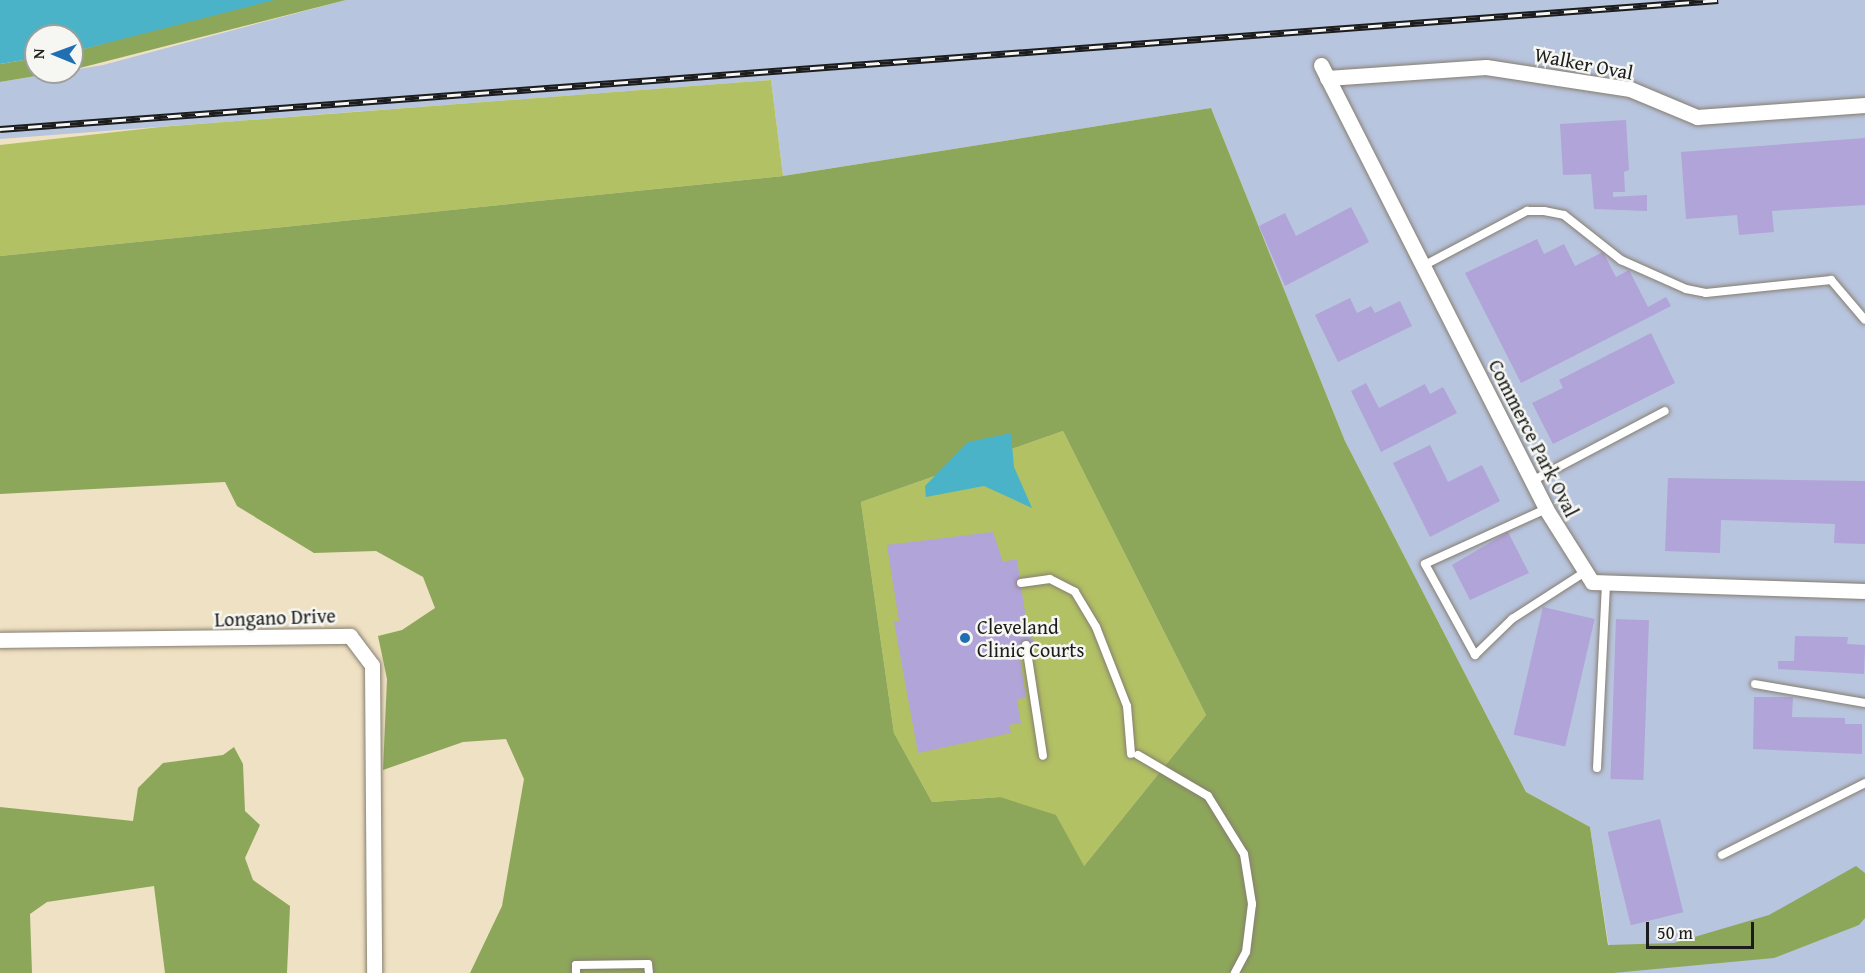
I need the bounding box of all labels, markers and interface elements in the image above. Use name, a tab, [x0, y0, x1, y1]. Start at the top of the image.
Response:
north arrow	[24, 24, 84, 84]
street label: Walker Oval	[1533, 42, 1635, 84]
text: N	[26, 48, 50, 59]
street label: Commerce Park Oval	[1484, 355, 1584, 521]
street label: Longano Drive	[214, 603, 336, 631]
place label: Cleveland Clinic Courts	[977, 614, 1084, 661]
marker: Cleveland Clinic Courts	[958, 631, 972, 645]
scale bar	[1649, 910, 1757, 948]
text: 50 m	[1657, 919, 1693, 946]

